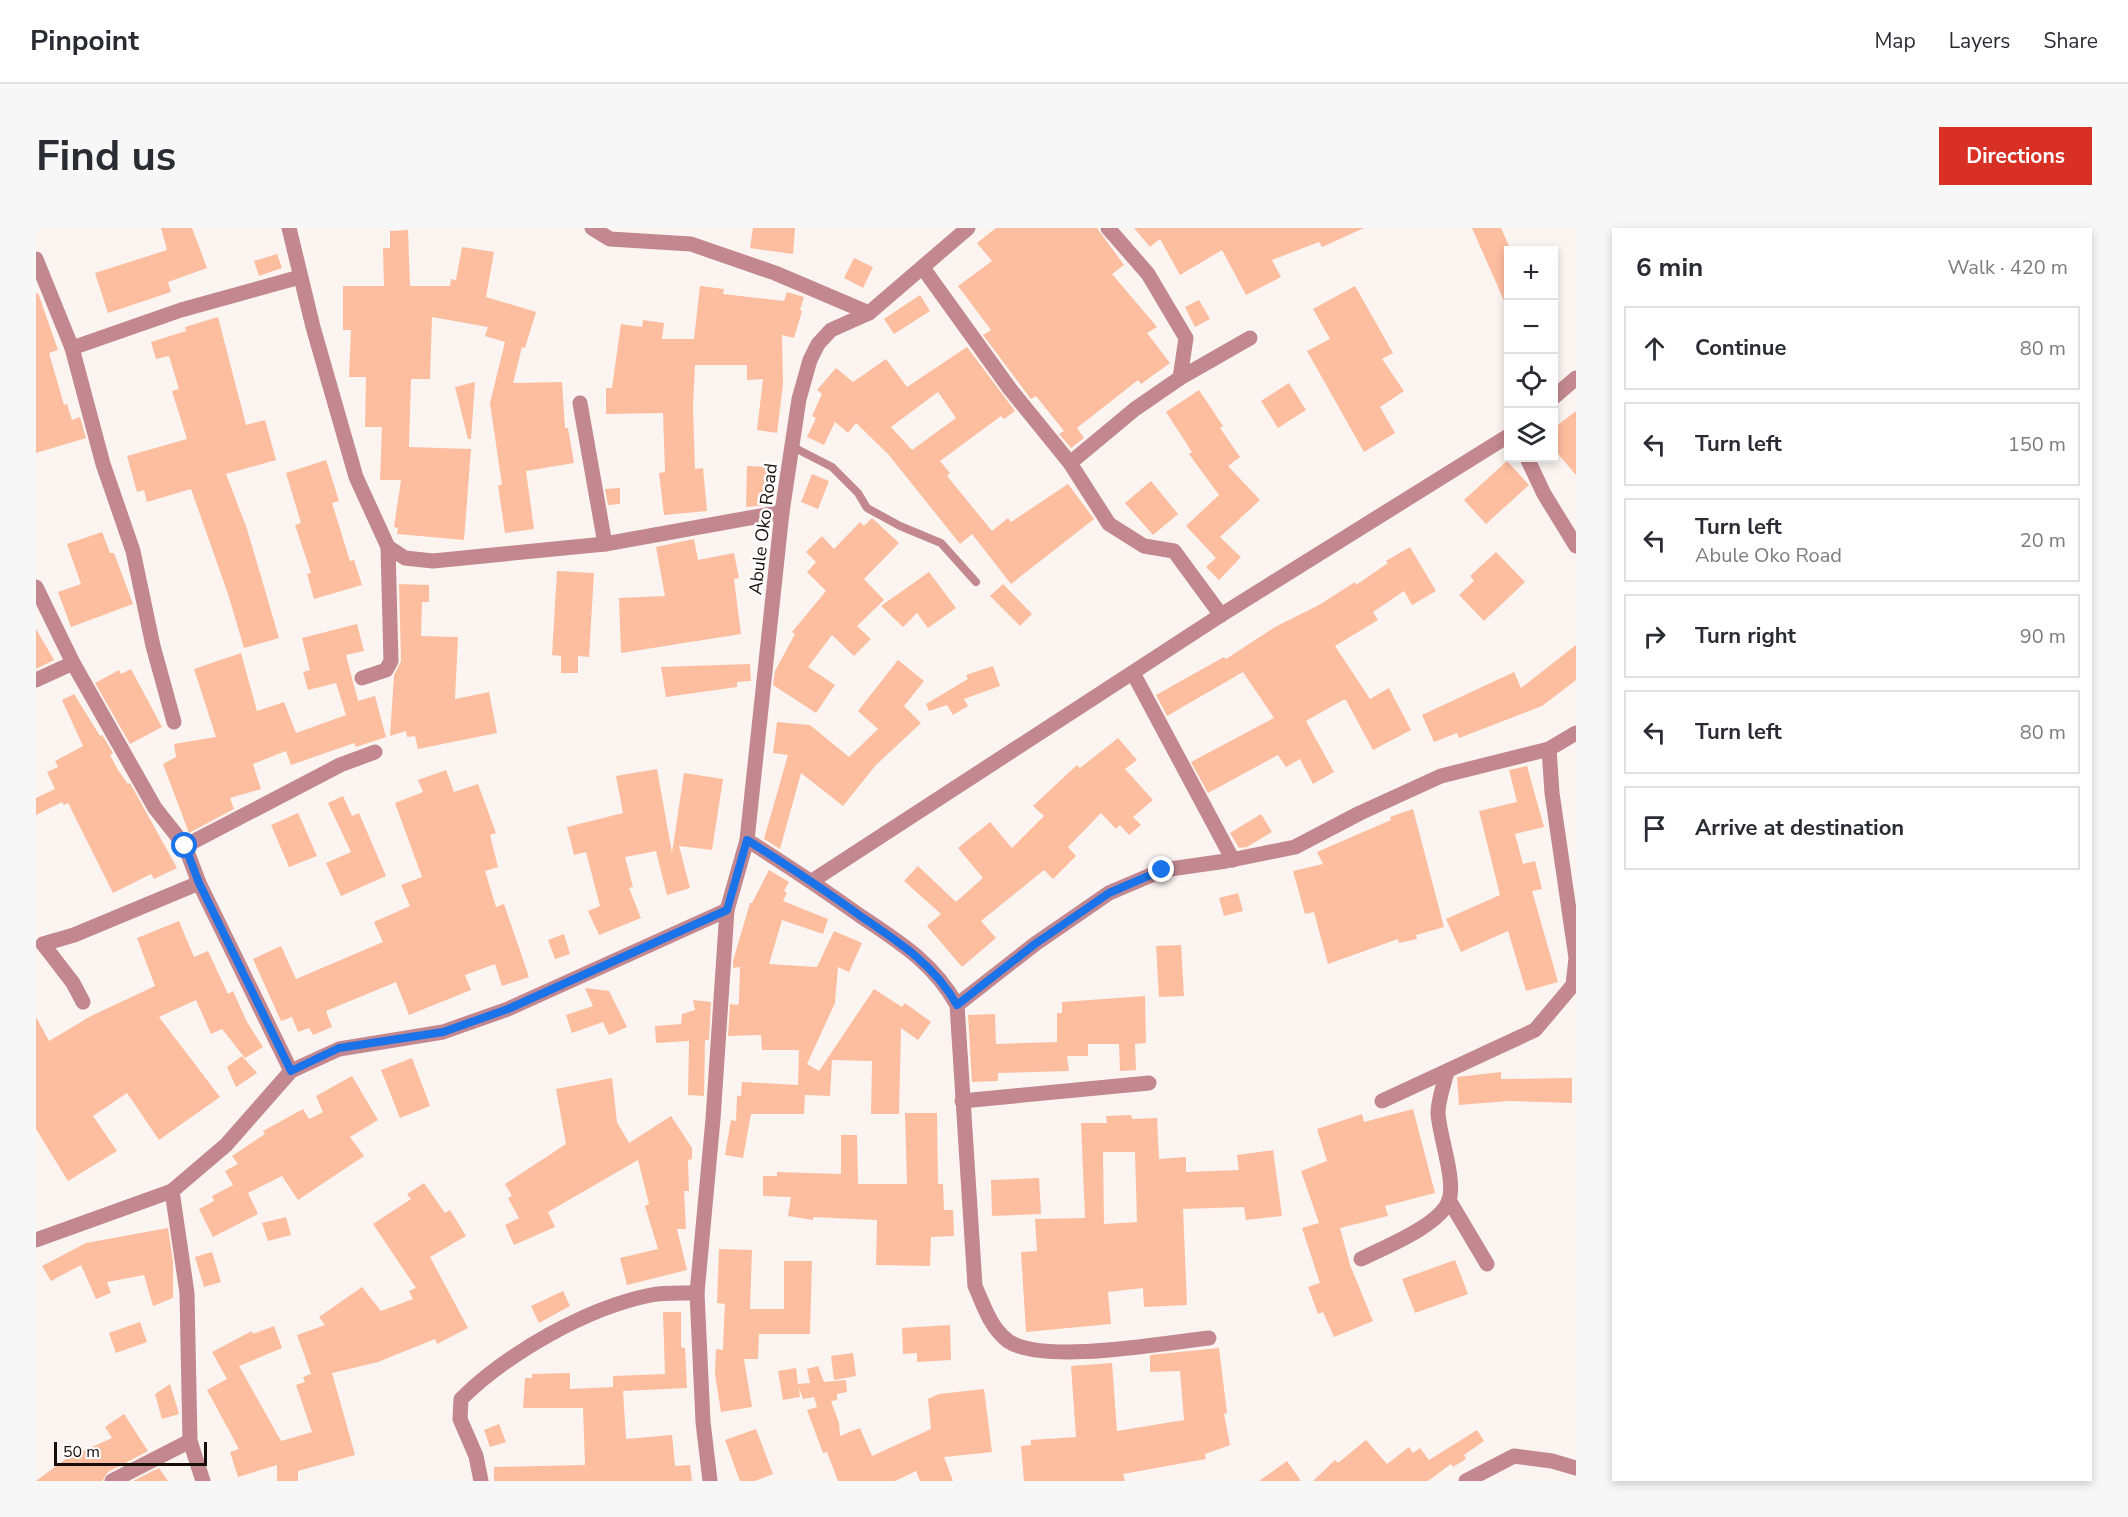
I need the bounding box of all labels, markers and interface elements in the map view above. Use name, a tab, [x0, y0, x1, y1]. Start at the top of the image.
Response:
text: Pinpoint	[30, 22, 139, 60]
text: Map	[1874, 27, 1916, 55]
text: Layers	[1949, 27, 2010, 55]
text: Share	[2043, 27, 2098, 55]
button: Directions	[1939, 127, 2092, 185]
text: Find us	[36, 128, 176, 185]
map controls	[1504, 246, 1558, 462]
button: +	[1504, 246, 1558, 300]
text: 6 min	[1636, 250, 1703, 285]
text: Walk · 420 m	[1948, 254, 2068, 281]
button: −	[1504, 300, 1558, 354]
icon: ahead	[1638, 332, 1671, 365]
text: Continue	[1695, 333, 1786, 363]
text: 80 m	[2020, 335, 2066, 362]
button: locate	[1504, 354, 1558, 408]
button: layers	[1504, 408, 1558, 462]
icon: left	[1638, 428, 1671, 461]
text: Turn left	[1695, 429, 1782, 459]
text: 150 m	[2008, 431, 2066, 458]
street label: Abule Oko Road	[743, 462, 783, 596]
text: Turn left	[1695, 512, 1782, 542]
icon: left	[1638, 524, 1671, 557]
text: 20 m	[2020, 527, 2066, 554]
text: Abule Oko Road	[1695, 542, 1842, 569]
icon: right	[1638, 620, 1671, 653]
text: Turn right	[1695, 621, 1796, 651]
text: 90 m	[2020, 623, 2066, 650]
icon: left	[1638, 716, 1671, 749]
text: Turn left	[1695, 717, 1782, 747]
text: 80 m	[2020, 719, 2066, 746]
icon: arrive	[1638, 812, 1671, 845]
text: Arrive at destination	[1695, 813, 1904, 843]
route start	[171, 832, 197, 858]
route end	[1148, 856, 1174, 882]
scale bar	[54, 1439, 207, 1466]
text: 50 m	[63, 1441, 100, 1463]

